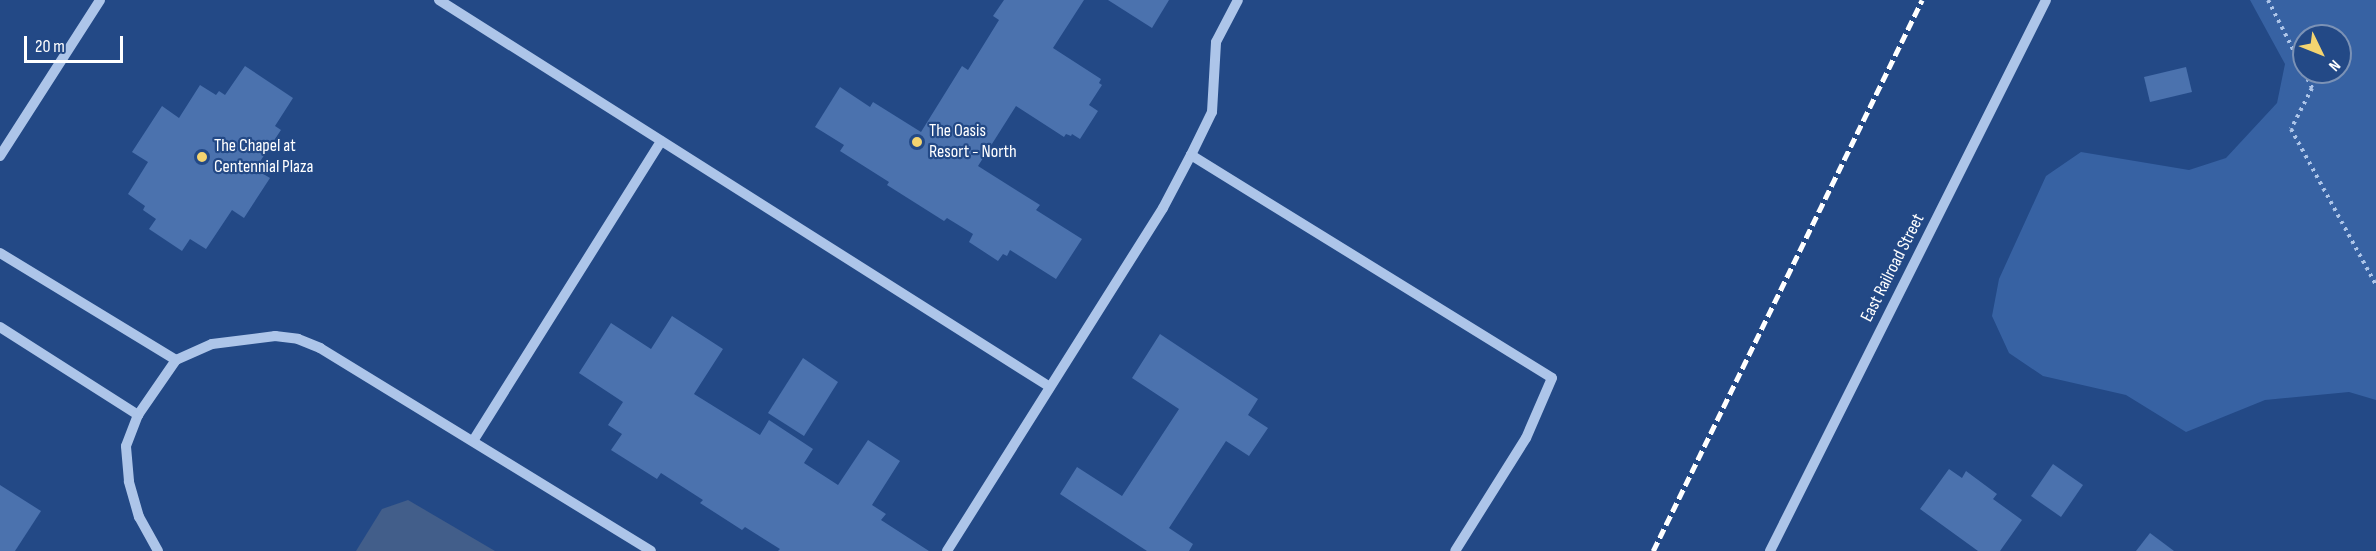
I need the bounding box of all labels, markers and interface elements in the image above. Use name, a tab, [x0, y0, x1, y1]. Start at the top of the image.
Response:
scale bar	[27, 24, 126, 62]
north arrow	[2292, 24, 2352, 84]
text: 20 m	[35, 36, 65, 57]
text: N	[2324, 56, 2344, 75]
place label: The Oasis Resort - North	[929, 121, 1017, 164]
marker: The Oasis Resort - North	[910, 135, 924, 149]
place label: The Chapel at Centennial Plaza	[214, 136, 313, 178]
marker: The Chapel at Centennial Plaza	[195, 150, 209, 164]
street label: East Railroad Street	[1857, 210, 1929, 326]

